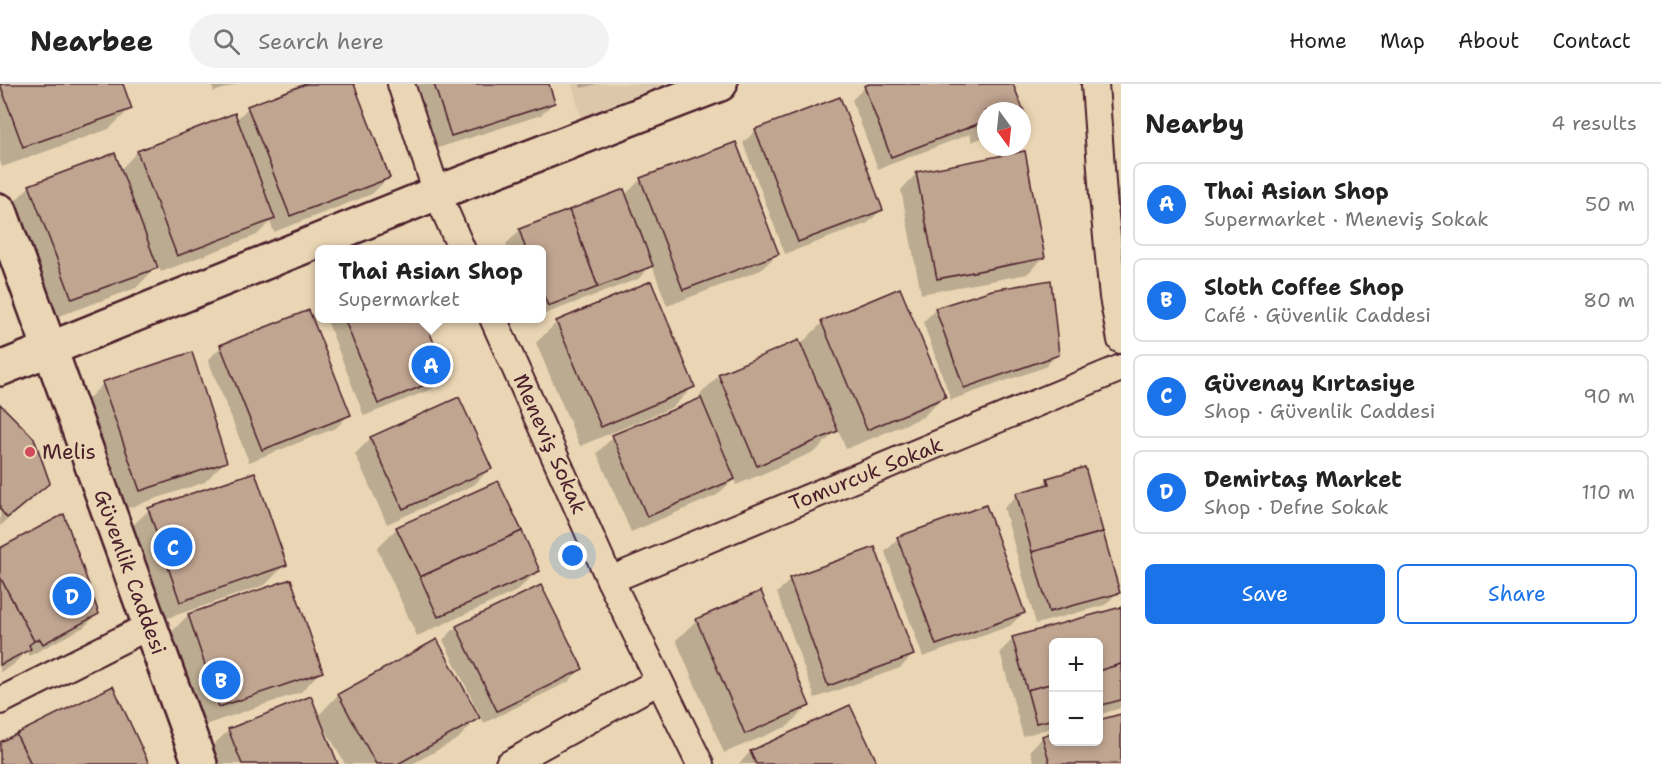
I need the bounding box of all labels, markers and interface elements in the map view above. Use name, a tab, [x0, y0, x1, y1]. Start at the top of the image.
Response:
search box	[189, 14, 609, 68]
text: Nearbee	[30, 22, 153, 60]
icon: search	[210, 25, 243, 58]
text: Search here	[258, 27, 384, 56]
text: Home	[1289, 27, 1347, 55]
text: Map	[1380, 27, 1425, 55]
text: About	[1458, 27, 1519, 55]
text: Contact	[1552, 27, 1631, 55]
north arrow	[977, 102, 1031, 156]
text: Nearby	[1145, 106, 1244, 141]
text: 4 results	[1551, 110, 1637, 136]
text: Thai Asian Shop	[1204, 177, 1389, 206]
text: A	[1159, 191, 1174, 217]
text: 50 m	[1585, 191, 1635, 217]
text: Supermarket · Meneviş Sokak	[1204, 206, 1489, 232]
popup	[315, 245, 546, 323]
text: Thai Asian Shop	[338, 257, 523, 286]
text: Sloth Coffee Shop	[1204, 273, 1404, 302]
text: Supermarket	[338, 286, 460, 312]
text: B	[1160, 287, 1173, 313]
text: 80 m	[1583, 287, 1635, 313]
text: Café · Güvenlik Caddesi	[1204, 302, 1431, 328]
pin: A	[412, 342, 450, 388]
street label: Meneviş Sokak	[507, 369, 593, 519]
text: Güvenay Kırtasiye	[1204, 369, 1415, 398]
text: C	[1160, 383, 1173, 409]
text: 90 m	[1583, 383, 1635, 409]
text: Shop · Güvenlik Caddesi	[1204, 398, 1435, 424]
street label: Tomurcuk Sokak	[785, 430, 947, 518]
place label: Melis	[42, 438, 96, 466]
marker: Melis	[23, 445, 37, 459]
text: Demirtaş Market	[1204, 465, 1402, 494]
text: D	[1159, 479, 1174, 505]
text: 110 m	[1581, 479, 1635, 505]
street label: Güvenlik Caddesi	[88, 486, 172, 658]
text: Shop · Defne Sokak	[1204, 494, 1389, 520]
pin: C	[154, 524, 192, 570]
your location	[558, 541, 587, 570]
button: Save	[1145, 564, 1385, 624]
button: Share	[1397, 564, 1637, 624]
pin: D	[52, 574, 92, 618]
map controls	[1049, 638, 1103, 746]
button: +	[1049, 638, 1103, 692]
pin: B	[202, 658, 240, 702]
button: −	[1049, 692, 1103, 746]

